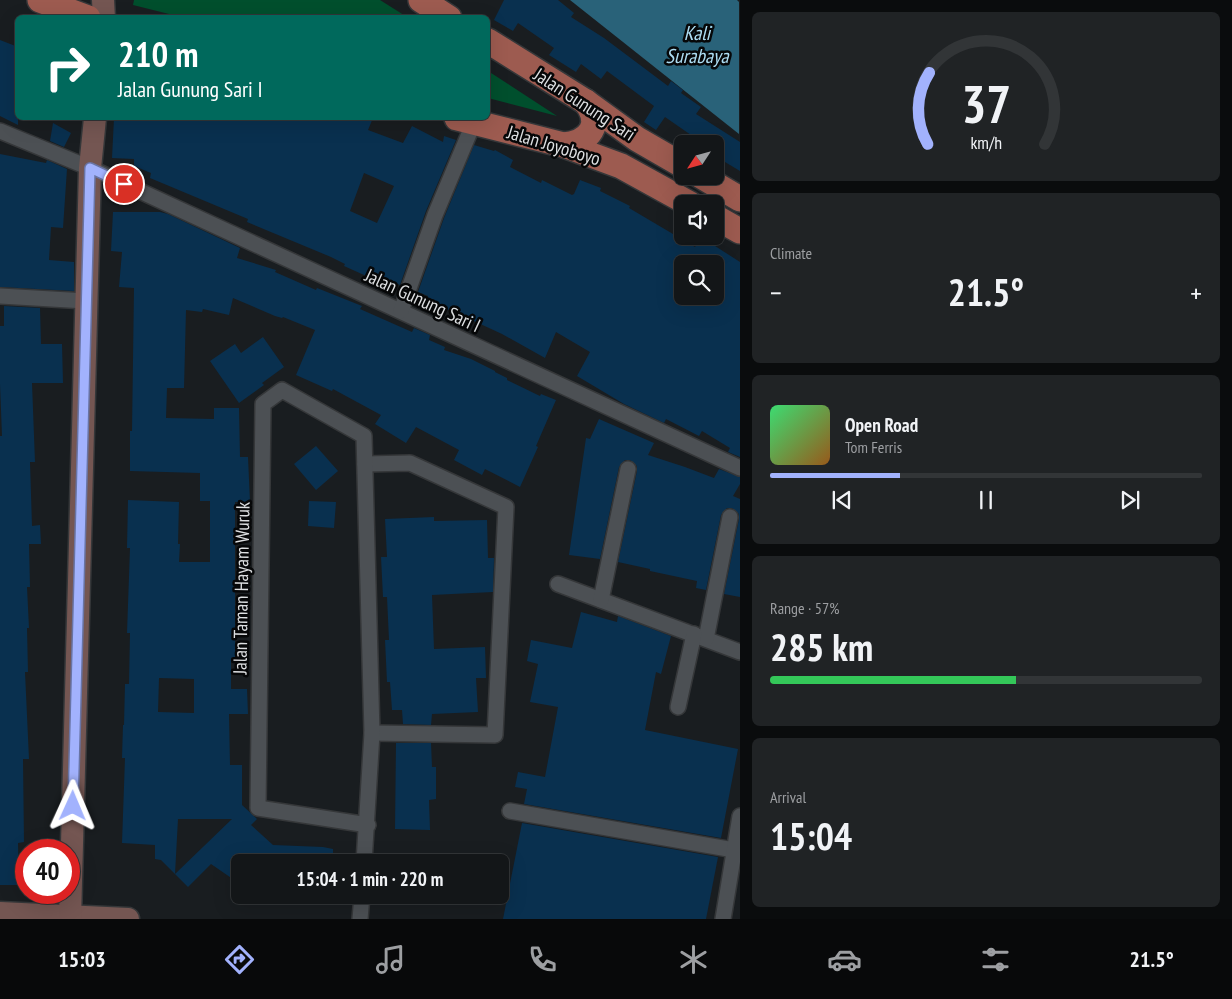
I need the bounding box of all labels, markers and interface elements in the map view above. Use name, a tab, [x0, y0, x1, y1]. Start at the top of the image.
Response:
water label: Kali Surabaya	[666, 20, 729, 69]
text: 210 m	[118, 31, 199, 77]
icon: right	[35, 35, 100, 100]
street label: Jalan Gunung Sari	[529, 62, 640, 146]
text: 37	[961, 70, 1011, 137]
text: Jalan Gunung Sari I	[118, 75, 263, 103]
street label: Jalan Joyoboyo	[504, 119, 603, 171]
text: km/h	[970, 131, 1002, 154]
north arrow	[674, 135, 724, 185]
map controls	[674, 135, 724, 305]
pin	[103, 163, 145, 205]
icon: arrive	[110, 170, 138, 198]
button: sound	[674, 195, 724, 245]
text: Climate	[770, 243, 812, 263]
button: search	[674, 255, 724, 305]
street label: Jalan Gunung Sari I	[360, 262, 485, 337]
text: 21.5°	[948, 267, 1024, 316]
text: −	[770, 274, 782, 311]
text: +	[1190, 274, 1202, 311]
text: Open Road	[845, 413, 918, 437]
text: Tom Ferris	[845, 437, 902, 457]
icon: previous	[828, 486, 856, 514]
icon: pause	[972, 486, 1000, 514]
icon: next	[1116, 486, 1144, 514]
street label: Jalan Taman Hayam Wuruk	[227, 501, 255, 676]
text: Range · 57%	[770, 598, 839, 618]
text: 285 km	[770, 622, 873, 671]
position arrow	[46, 779, 98, 831]
text: Arrival	[770, 787, 806, 807]
text: 15:04	[770, 811, 852, 860]
speed limit sign: 40	[15, 839, 80, 904]
text: 15:04 · 1 min · 220 m	[297, 867, 443, 891]
icon: directions	[222, 942, 257, 977]
icon: music	[373, 942, 408, 977]
icon: phone	[525, 942, 560, 977]
icon: climate	[676, 942, 711, 977]
icon: car	[827, 942, 862, 977]
icon: filters	[978, 942, 1013, 977]
text: 15:03	[58, 945, 106, 973]
text: 21.5°	[1130, 945, 1174, 973]

